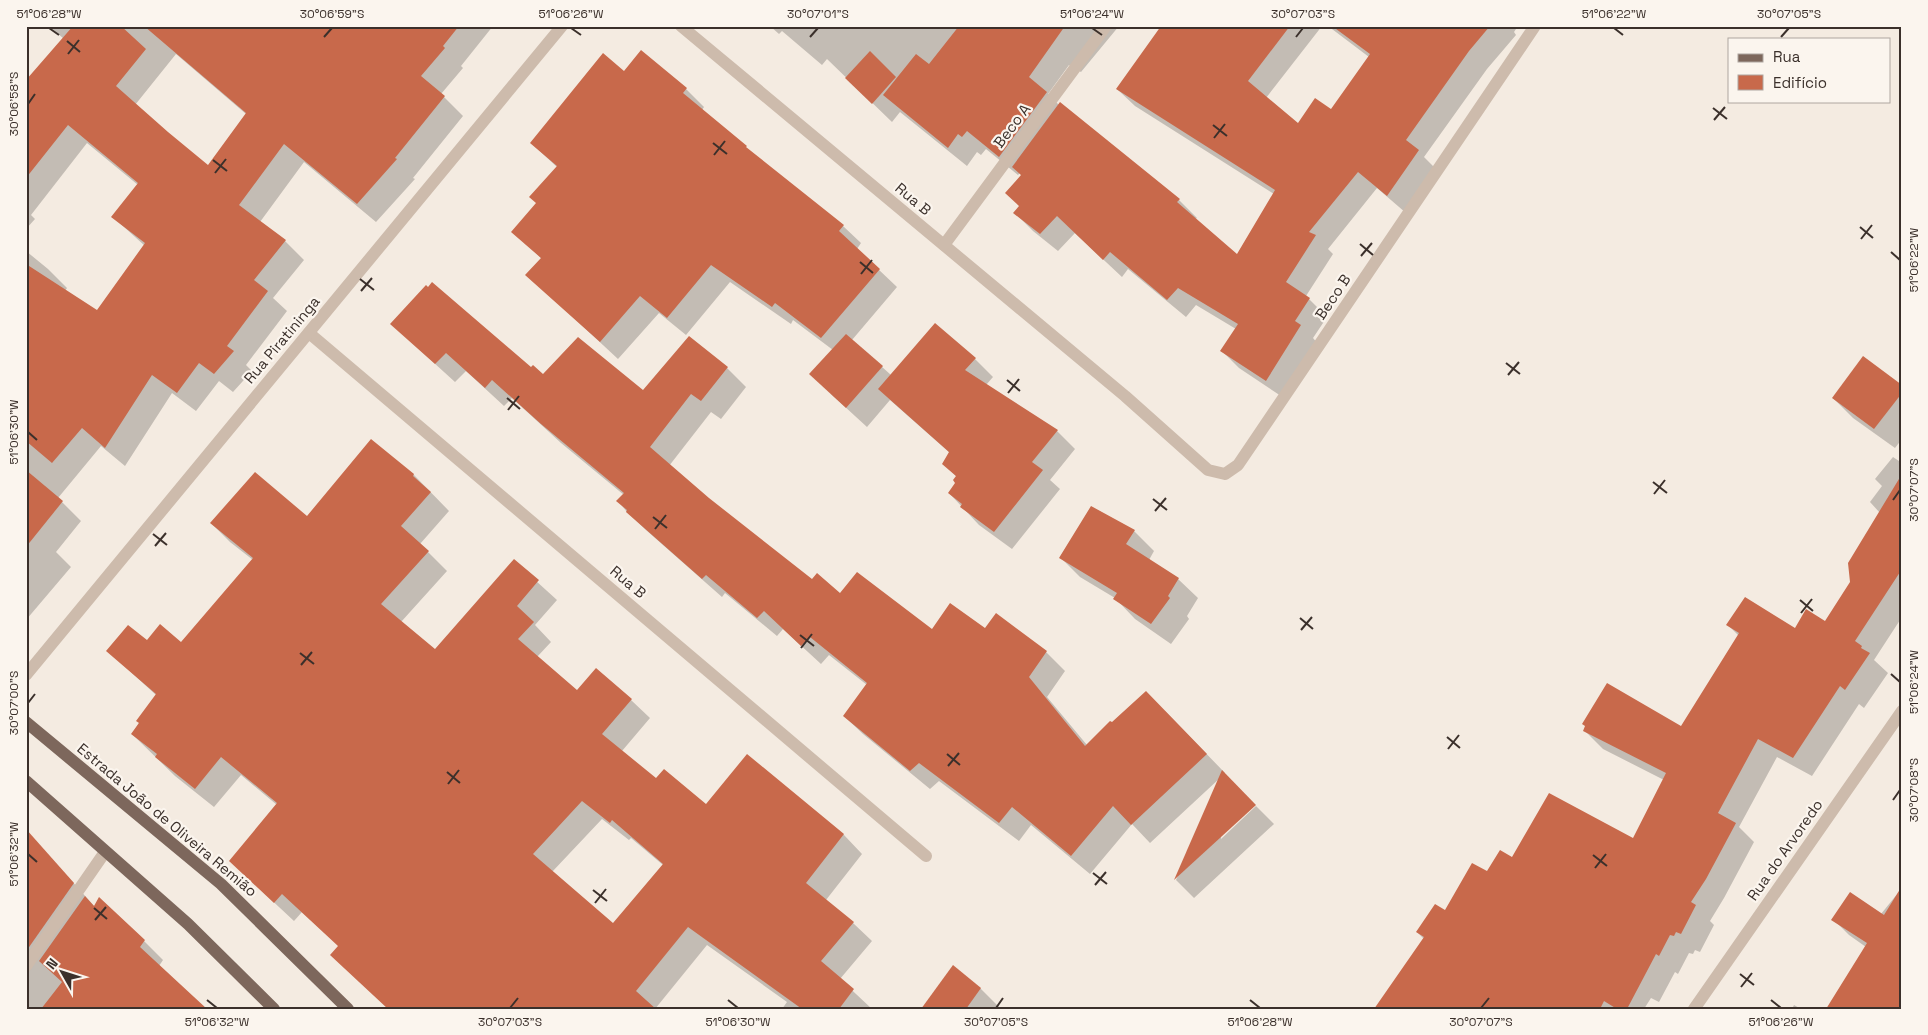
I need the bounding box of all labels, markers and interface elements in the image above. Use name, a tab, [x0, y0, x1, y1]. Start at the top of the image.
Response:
text: 51°06'28"W	[17, 6, 82, 22]
text: 30°06'59"S	[300, 6, 364, 22]
text: 51°06'26"W	[539, 6, 604, 22]
text: 30°07'01"S	[787, 6, 849, 22]
text: 51°06'24"W	[1060, 6, 1125, 22]
text: 30°07'03"S	[1271, 6, 1335, 22]
text: 51°06'22"W	[1582, 6, 1647, 22]
text: 30°07'05"S	[1757, 6, 1821, 22]
legend	[1728, 38, 1890, 102]
text: Rua	[1773, 47, 1801, 66]
text: 30°06'58"S	[6, 72, 22, 136]
text: Edifício	[1773, 73, 1827, 92]
street label: Beco A	[989, 100, 1035, 151]
street label: Rua B	[891, 178, 935, 219]
text: 51°06'22"W	[1906, 227, 1922, 292]
street label: Beco B	[1311, 270, 1355, 323]
street label: Rua Piratininga	[240, 292, 324, 387]
text: 51°06'30"W	[6, 399, 22, 465]
text: 30°07'07"S	[1906, 458, 1922, 522]
street label: Rua B	[606, 561, 650, 602]
text: 51°06'24"W	[1906, 649, 1922, 714]
text: 30°07'00"S	[6, 671, 22, 735]
street label: Estrada João de Oliveira Remião	[74, 739, 261, 900]
text: 30°07'08"S	[1906, 758, 1922, 822]
street label: Rua do Arvoredo	[1743, 795, 1827, 904]
text: 51°06'32"W	[6, 821, 22, 886]
north arrow	[38, 948, 88, 998]
text: N	[42, 955, 62, 973]
text: 51°06'32"W	[185, 1014, 250, 1030]
text: 30°07'03"S	[478, 1014, 542, 1030]
text: 51°06'30"W	[705, 1014, 771, 1030]
text: 30°07'05"S	[964, 1014, 1028, 1030]
text: 51°06'28"W	[1228, 1014, 1293, 1030]
text: 30°07'07"S	[1449, 1014, 1513, 1030]
text: 51°06'26"W	[1749, 1014, 1814, 1030]

